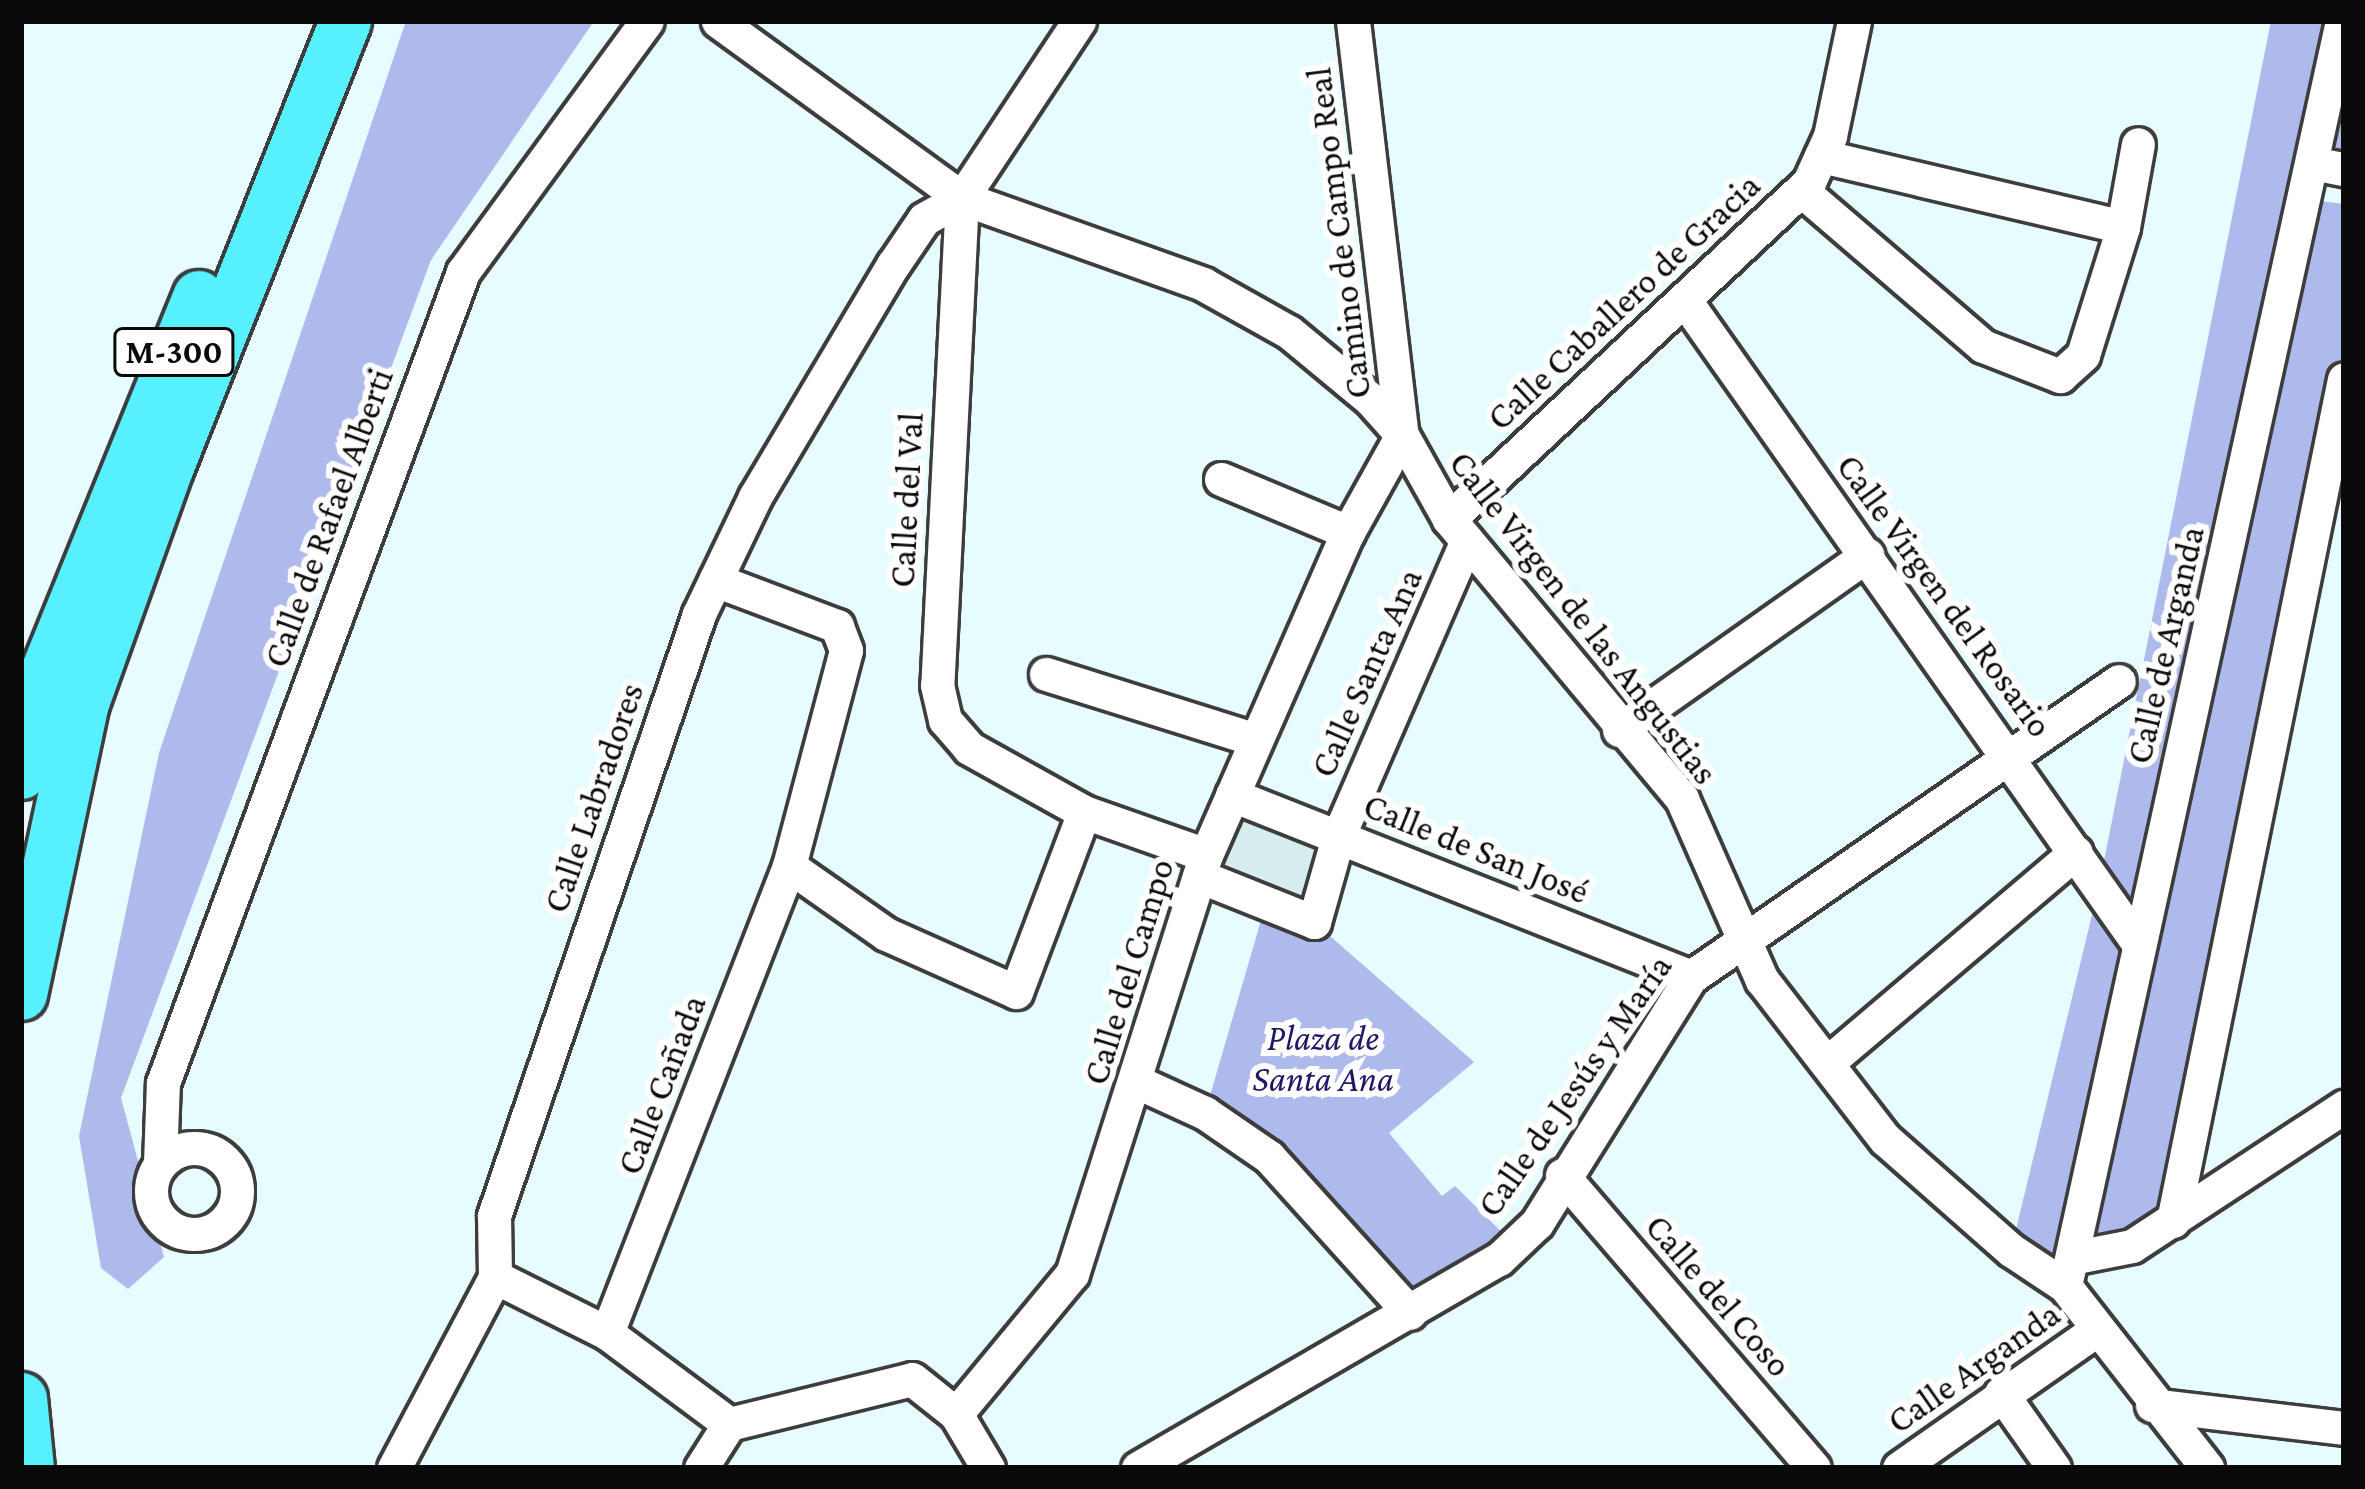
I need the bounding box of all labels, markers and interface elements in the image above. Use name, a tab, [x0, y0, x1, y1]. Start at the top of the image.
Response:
street label: Camino de Campo Real	[1297, 65, 1381, 401]
street label: Calle Caballero de Gracia	[1479, 164, 1769, 440]
road number: M-300	[111, 325, 237, 379]
street label: Calle de Rafael Alberti	[255, 363, 403, 673]
street label: Calle del Val	[881, 411, 933, 589]
street label: Calle Virgen de las Angustias	[1439, 443, 1727, 793]
street label: Calle Virgen del Rosario	[1827, 446, 2061, 746]
street label: Calle de Arganda	[2118, 522, 2214, 768]
street label: Calle Santa Ana	[1302, 562, 1432, 784]
street label: Calle Labradores	[535, 678, 653, 918]
street label: Calle de San José	[1357, 784, 1595, 914]
street label: Calle del Campo	[1074, 854, 1184, 1090]
street label: Calle de Jesús y María	[1468, 947, 1682, 1225]
street label: Calle Cañada	[608, 989, 716, 1181]
park label: Plaza de Santa Ana	[1252, 1016, 1394, 1101]
street label: Calle del Coso	[1636, 1206, 1800, 1386]
street label: Calle Arganda	[1879, 1293, 2069, 1443]

